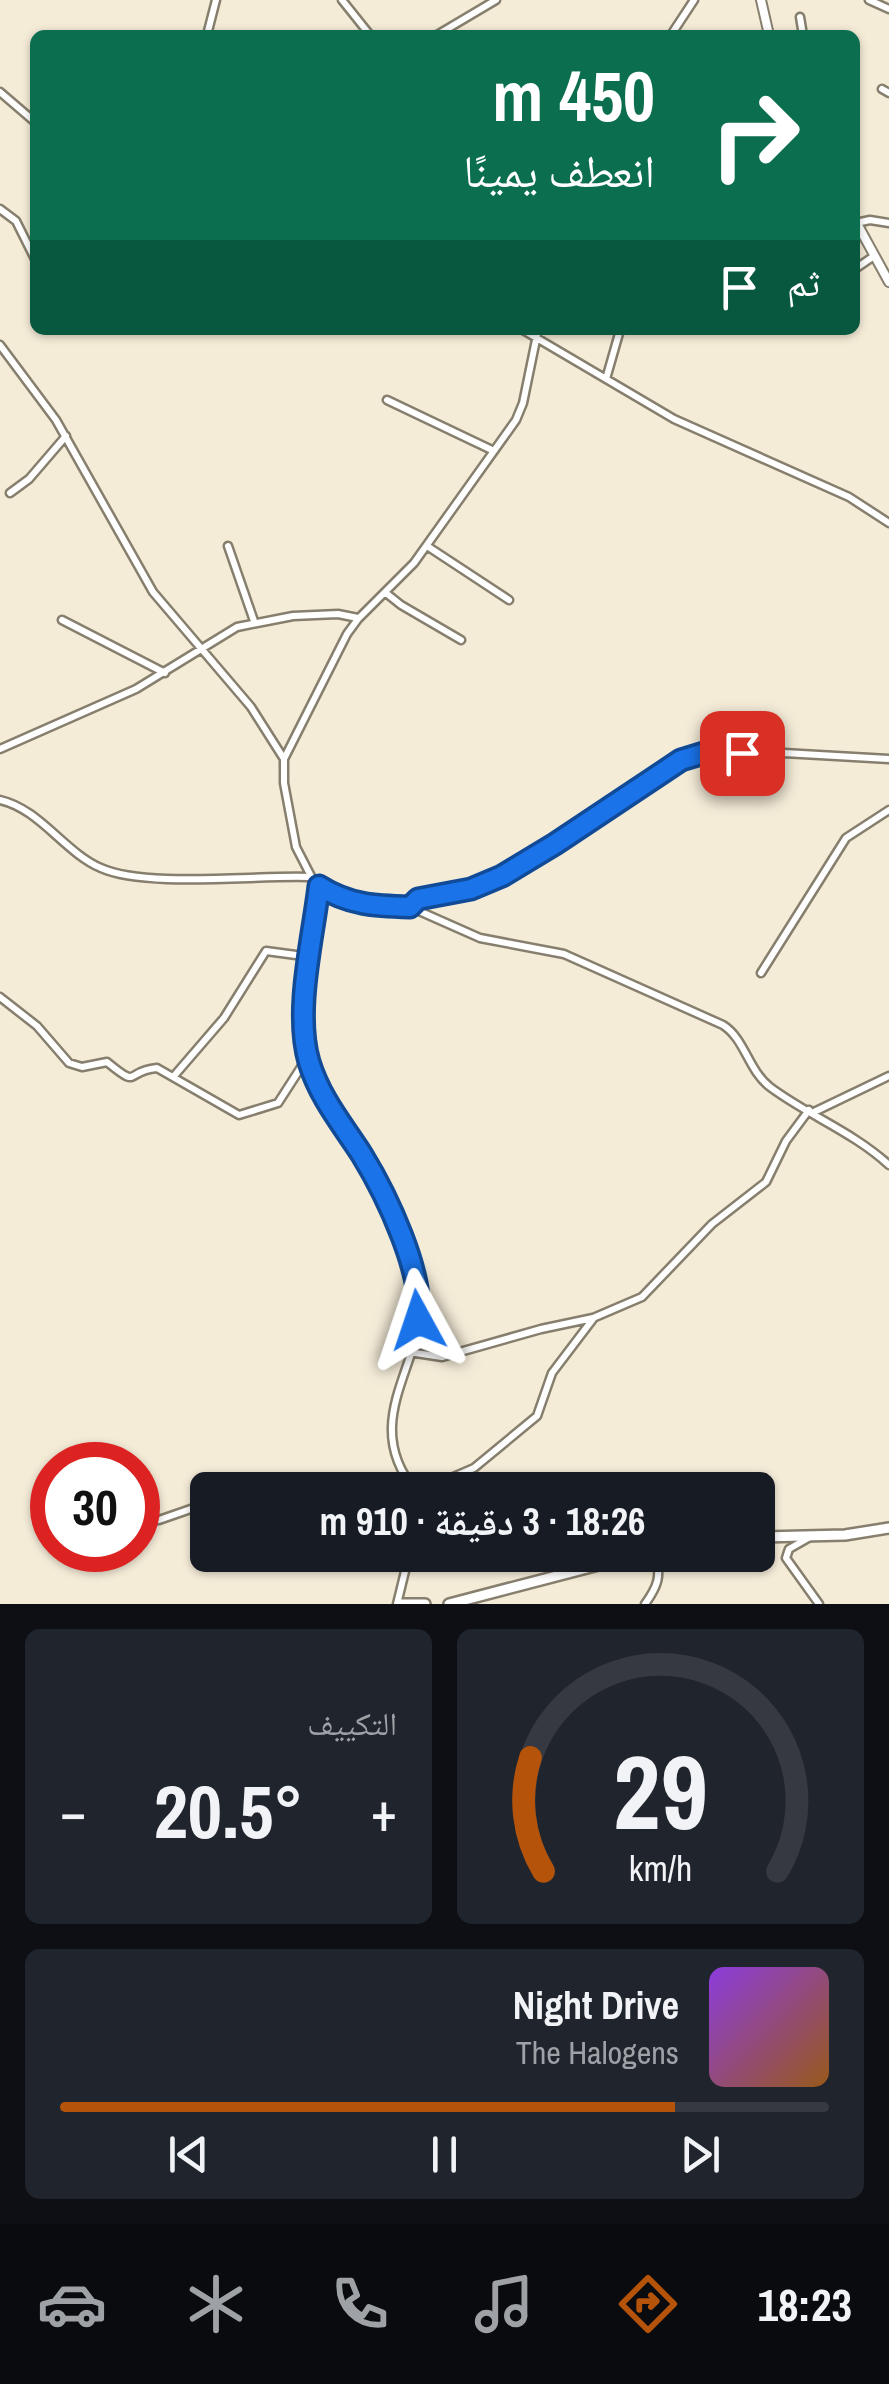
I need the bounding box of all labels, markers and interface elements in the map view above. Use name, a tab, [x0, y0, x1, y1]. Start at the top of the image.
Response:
text: 450 m	[492, 49, 655, 143]
icon: right	[690, 70, 820, 200]
text: انعطف يمينًا	[463, 140, 655, 201]
text: ثم	[787, 257, 820, 308]
icon: arrive	[712, 260, 767, 315]
pin	[700, 711, 785, 796]
icon: arrive	[715, 726, 770, 781]
position arrow	[366, 1268, 470, 1372]
speed limit sign: 30	[30, 1442, 160, 1572]
text: 18:26 · 3 دقيقة · 910 m	[320, 1496, 645, 1547]
text: التكييف	[307, 1702, 397, 1745]
text: 29	[613, 1721, 708, 1861]
text: 20.5°	[154, 1760, 303, 1861]
text: −	[60, 1774, 86, 1848]
text: +	[371, 1774, 397, 1848]
text: km/h	[629, 1844, 692, 1892]
text: Night Drive	[513, 1980, 679, 2031]
text: The Halogens	[516, 2031, 679, 2074]
icon: previous	[161, 2127, 216, 2182]
icon: pause	[417, 2127, 472, 2182]
icon: next	[673, 2127, 728, 2182]
icon: car	[37, 2269, 107, 2339]
icon: climate	[181, 2269, 251, 2339]
icon: phone	[325, 2269, 395, 2339]
icon: music	[469, 2269, 539, 2339]
icon: directions	[613, 2269, 683, 2339]
text: 18:23	[758, 2274, 852, 2335]

